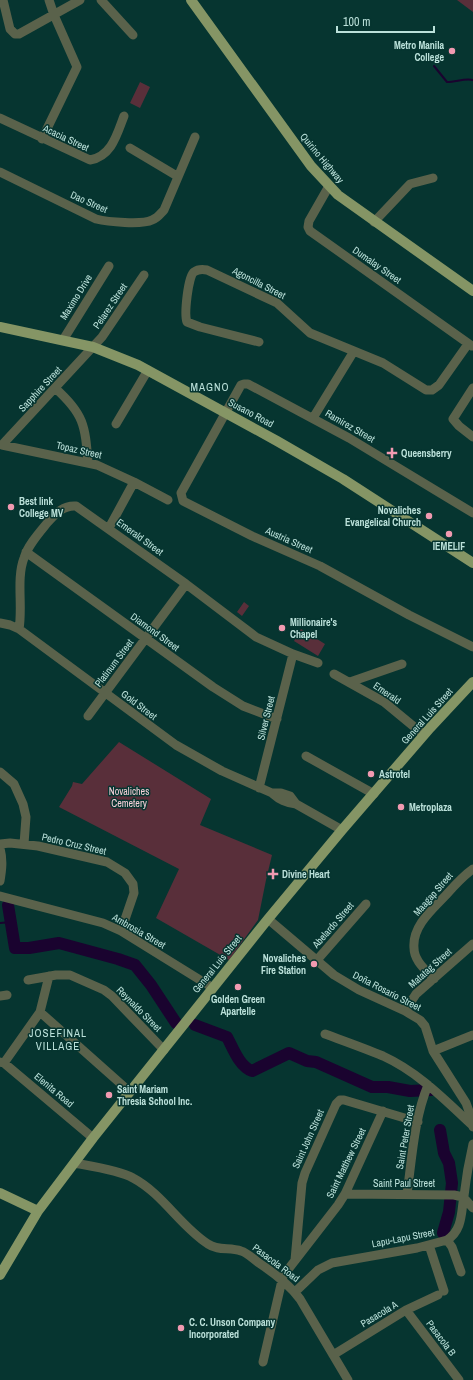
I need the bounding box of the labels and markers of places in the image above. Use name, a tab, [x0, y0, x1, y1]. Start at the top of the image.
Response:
place label: Metro Manila College	[394, 39, 444, 64]
marker: Metro Manila College	[447, 46, 457, 56]
marker: Queensberry	[386, 447, 398, 459]
place label: Queensberry	[401, 447, 452, 460]
place label: Best link College MV	[19, 495, 64, 520]
marker: Best link College MV	[6, 502, 16, 512]
place label: Novaliches Evangelical Church	[345, 504, 421, 529]
marker: Novaliches Evangelical Church	[424, 511, 434, 521]
marker: IEMELIF	[444, 529, 454, 539]
place label: IEMELIF	[433, 540, 465, 553]
place label: Millionaire's Chapel	[290, 616, 338, 641]
marker: Millionaire's Chapel	[277, 623, 287, 633]
place label: Astrotel	[379, 768, 410, 781]
marker: Astrotel	[366, 769, 376, 779]
place label: Metroplaza	[409, 801, 452, 814]
marker: Metroplaza	[396, 802, 406, 812]
marker: Divine Heart	[267, 868, 279, 880]
place label: Divine Heart	[282, 868, 330, 881]
place label: Novaliches Fire Station	[261, 952, 306, 977]
marker: Novaliches Fire Station	[309, 959, 319, 969]
marker: Golden Green Apartelle	[233, 982, 243, 992]
place label: Golden Green Apartelle	[211, 993, 265, 1018]
place label: Saint Mariam Thresia School Inc.	[117, 1083, 192, 1108]
marker: Saint Mariam Thresia School Inc.	[104, 1090, 114, 1100]
place label: C. C. Unson Company Incorporated	[189, 1316, 276, 1341]
marker: C. C. Unson Company Incorporated	[176, 1323, 186, 1333]

